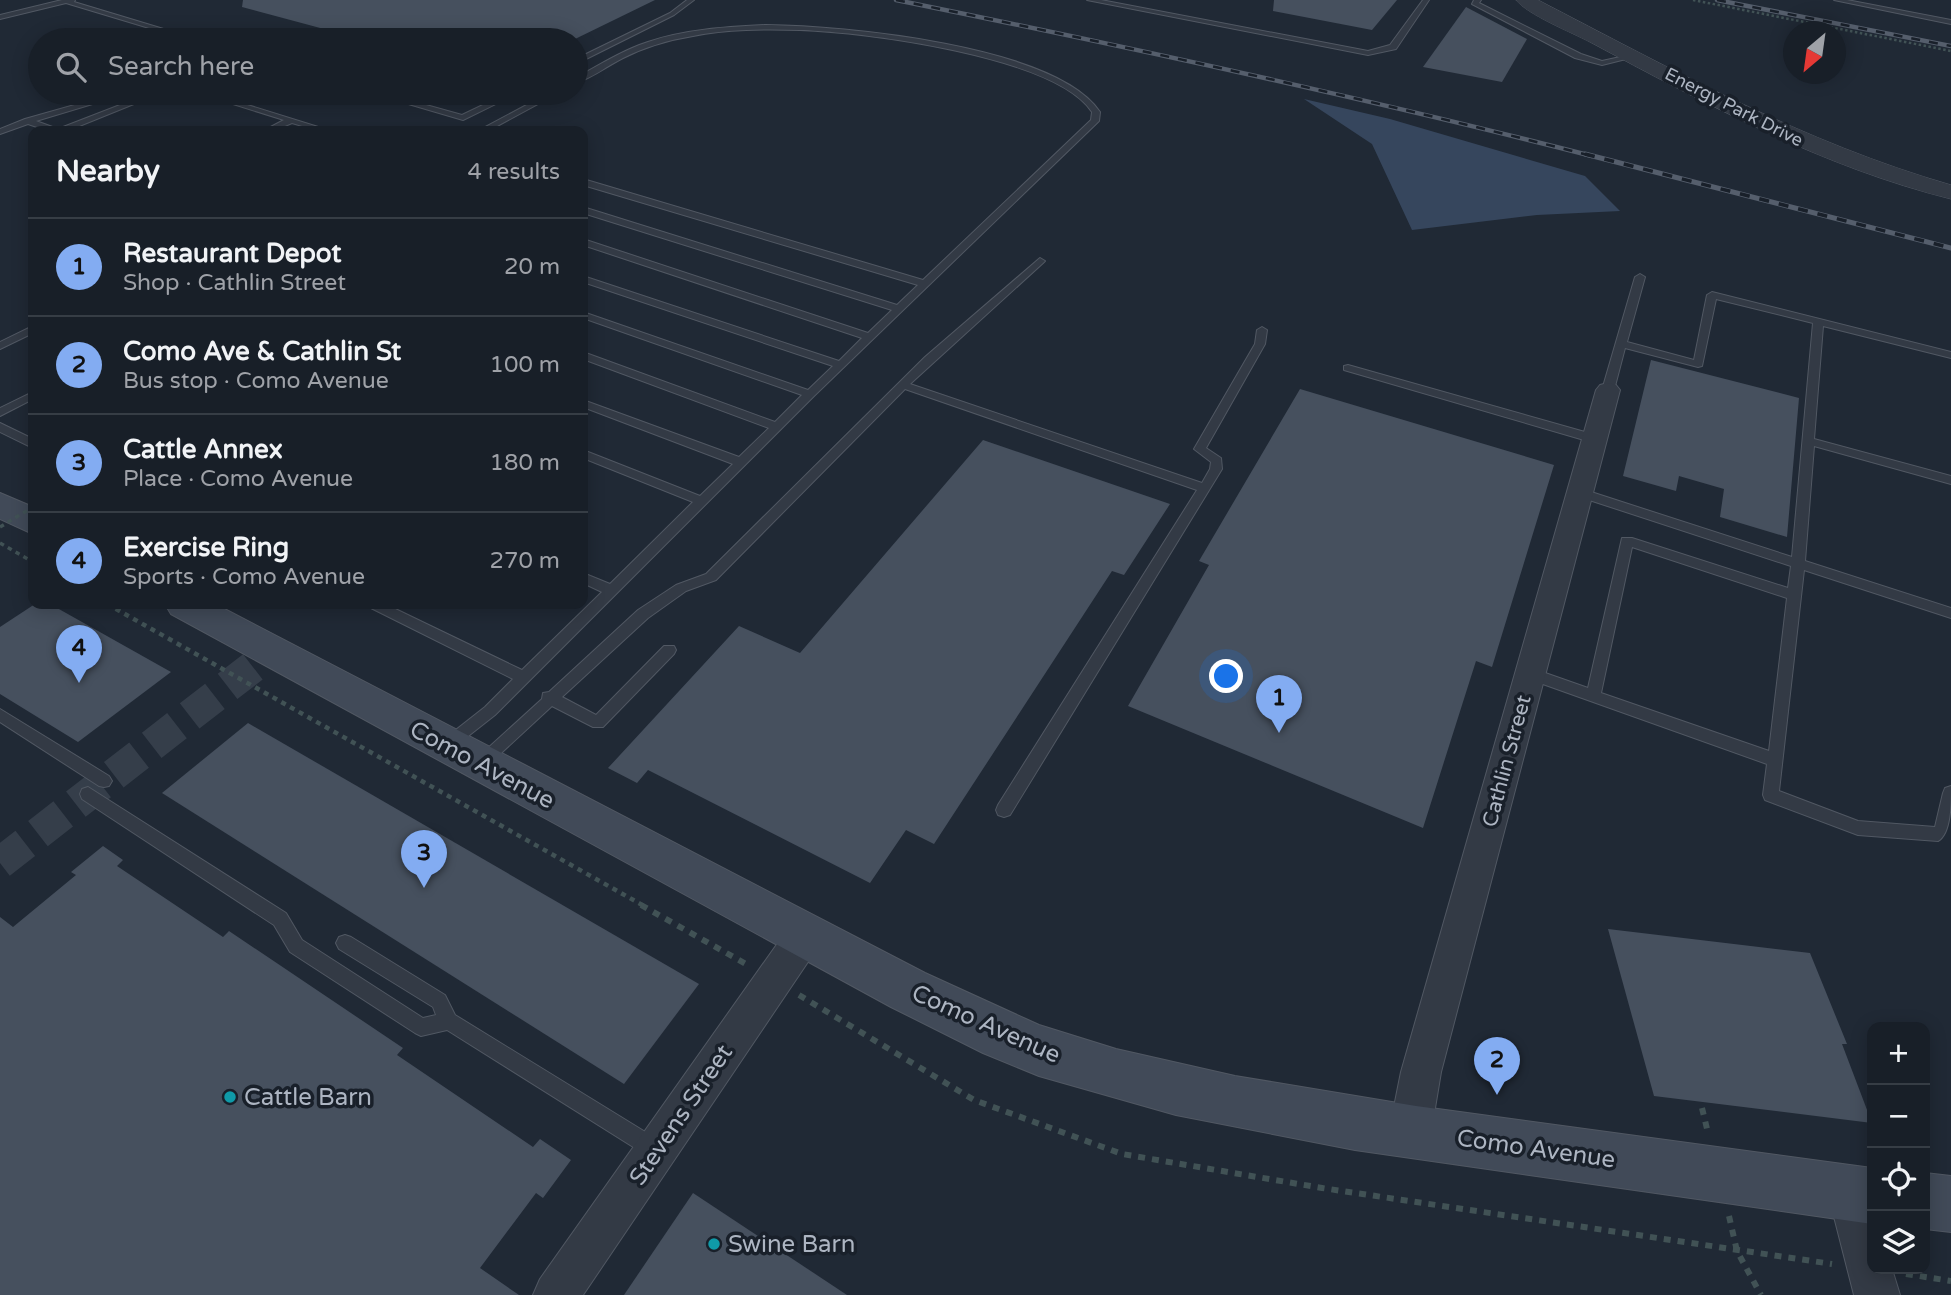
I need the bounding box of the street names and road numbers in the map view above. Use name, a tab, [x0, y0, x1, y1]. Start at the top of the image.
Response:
street label: Energy Park Drive	[1661, 63, 1807, 151]
street label: Cathlin Street	[1477, 692, 1537, 830]
street label: Como Avenue	[405, 715, 559, 815]
street label: Como Avenue	[907, 978, 1065, 1070]
street label: Stevens Street	[623, 1039, 739, 1191]
street label: Como Avenue	[1455, 1124, 1617, 1174]

